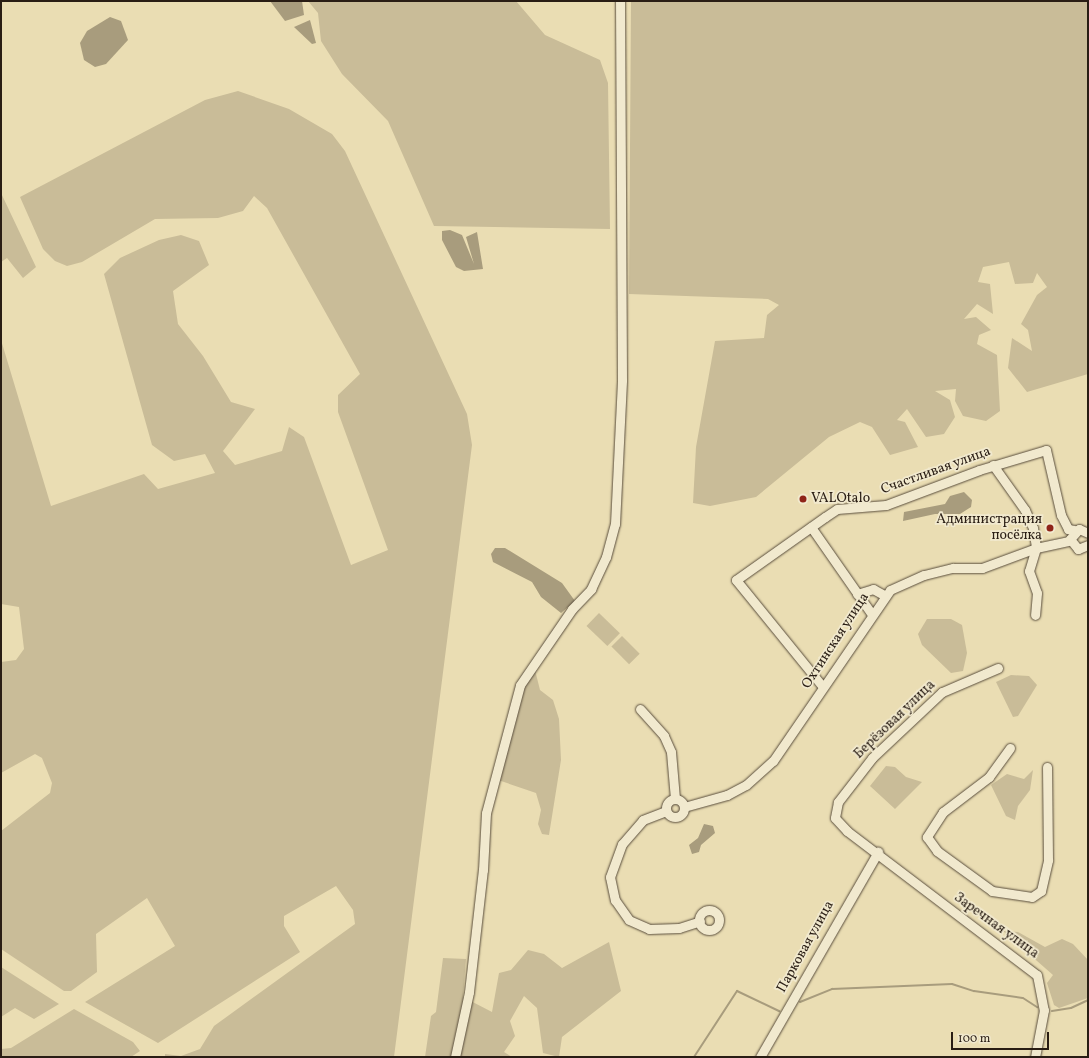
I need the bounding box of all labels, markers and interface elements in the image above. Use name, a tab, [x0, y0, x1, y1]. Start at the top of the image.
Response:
street label: Счастливая улица	[879, 443, 993, 499]
place label: VALOtalo	[811, 491, 870, 507]
marker: VALOtalo	[798, 494, 808, 504]
place label: Администрация посёлка	[936, 512, 1042, 544]
marker: Администрация посёлка	[1045, 523, 1055, 533]
street label: Охтинская улица	[799, 590, 873, 692]
street label: Берёзовая улица	[851, 677, 939, 763]
street label: Заречная улица	[950, 889, 1042, 963]
street label: Парковая улица	[774, 898, 838, 996]
scale bar	[953, 1024, 1051, 1050]
text: 100 m	[958, 1031, 990, 1047]

